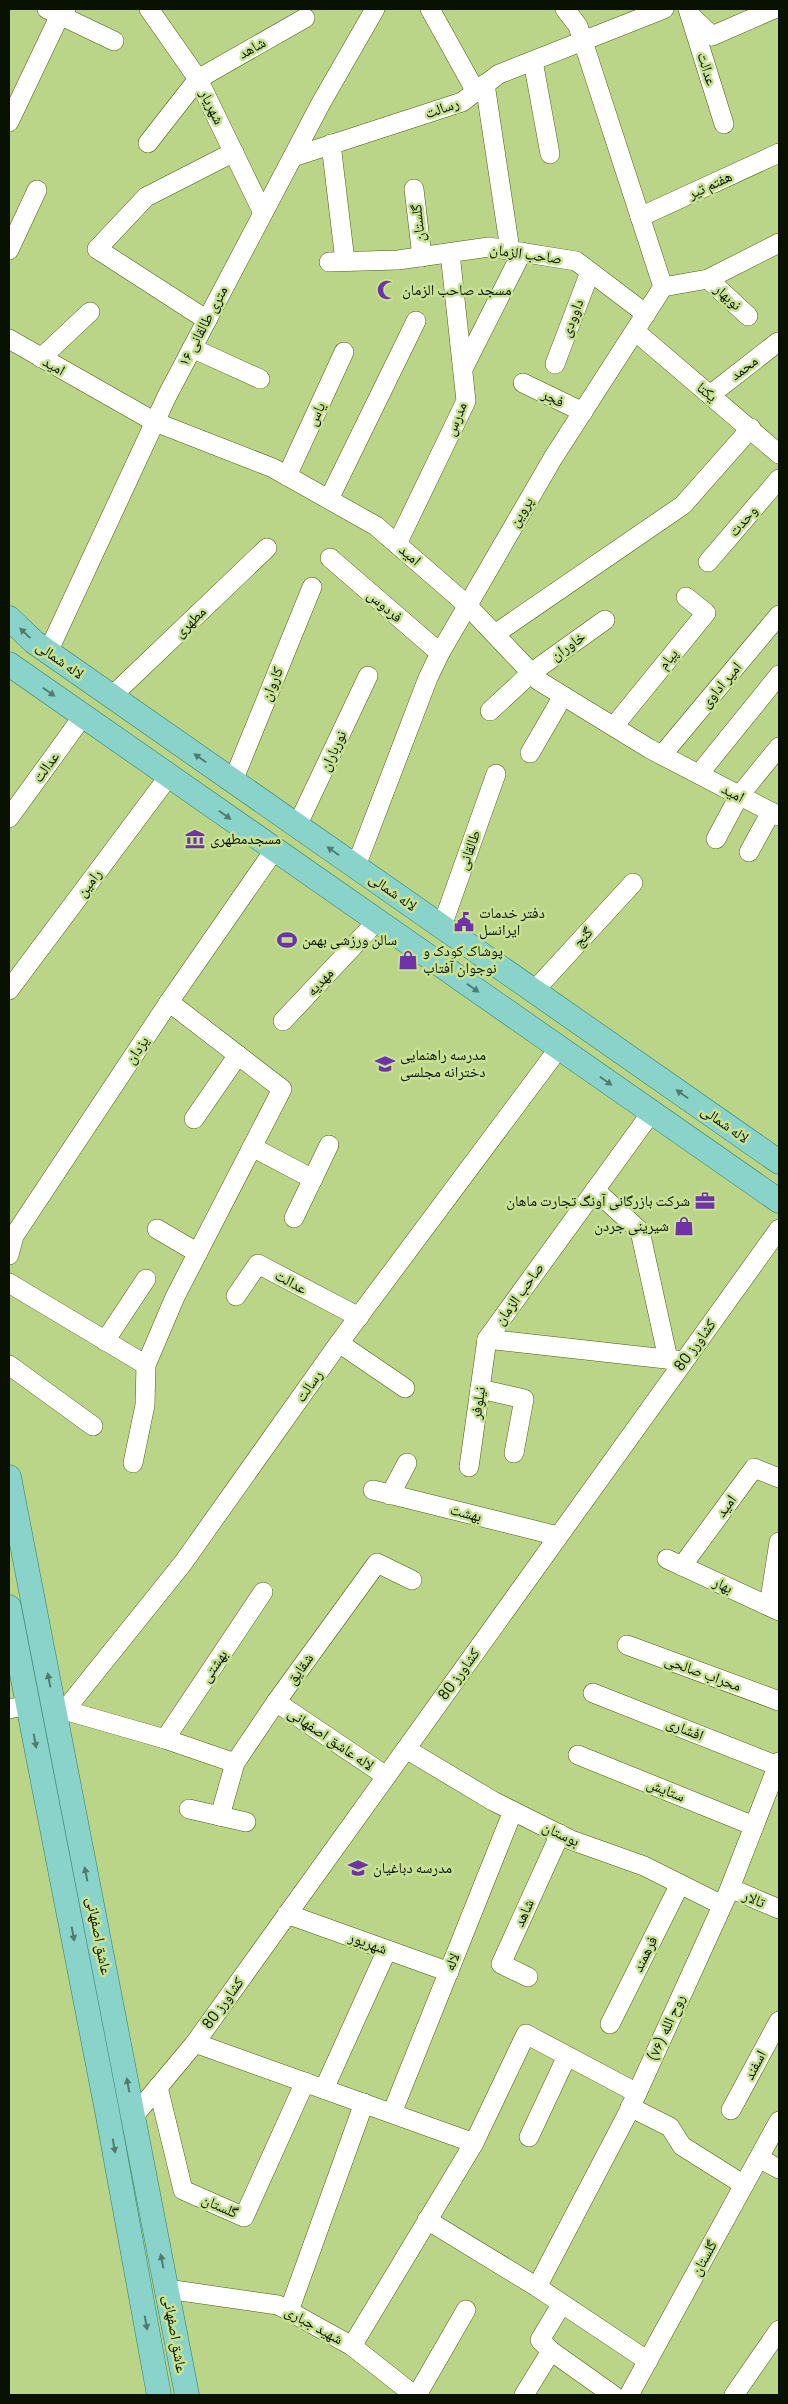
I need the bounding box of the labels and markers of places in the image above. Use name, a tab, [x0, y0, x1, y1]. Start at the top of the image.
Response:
mosque icon: مسجد صاحب الزمان	[376, 279, 398, 301]
place label: مسجد صاحب الزمان	[402, 279, 512, 300]
museum icon: مسجدمطهری	[184, 828, 206, 850]
place label: مسجدمطهری	[210, 828, 281, 849]
place label: دفتر خدمات ایرانسل	[479, 902, 545, 940]
public building icon: دفتر خدمات ایرانسل	[453, 911, 475, 933]
sports icon: سالن ورزشی بهمن	[276, 929, 298, 951]
place label: سالن ورزشی بهمن	[302, 929, 397, 950]
place label: پوشاک کودک و نوجوان آفتاب	[423, 940, 503, 978]
shop icon: پوشاک کودک و نوجوان آفتاب	[397, 949, 419, 971]
place label: مدرسه راهنمایی دخترانه مجلسی	[400, 1044, 486, 1082]
school or university icon: مدرسه راهنمایی دخترانه مجلسی	[374, 1053, 396, 1075]
place label: شرکت بازرگانی آونگ تجارت ماهان	[506, 1190, 690, 1211]
office icon: شرکت بازرگانی آونگ تجارت ماهان	[694, 1190, 716, 1212]
place label: شیرینی جردن	[594, 1215, 669, 1236]
shop icon: شیرینی جردن	[673, 1215, 695, 1237]
school or university icon: مدرسه دباغیان	[347, 1857, 369, 1879]
place label: مدرسه دباغیان	[373, 1857, 452, 1878]

